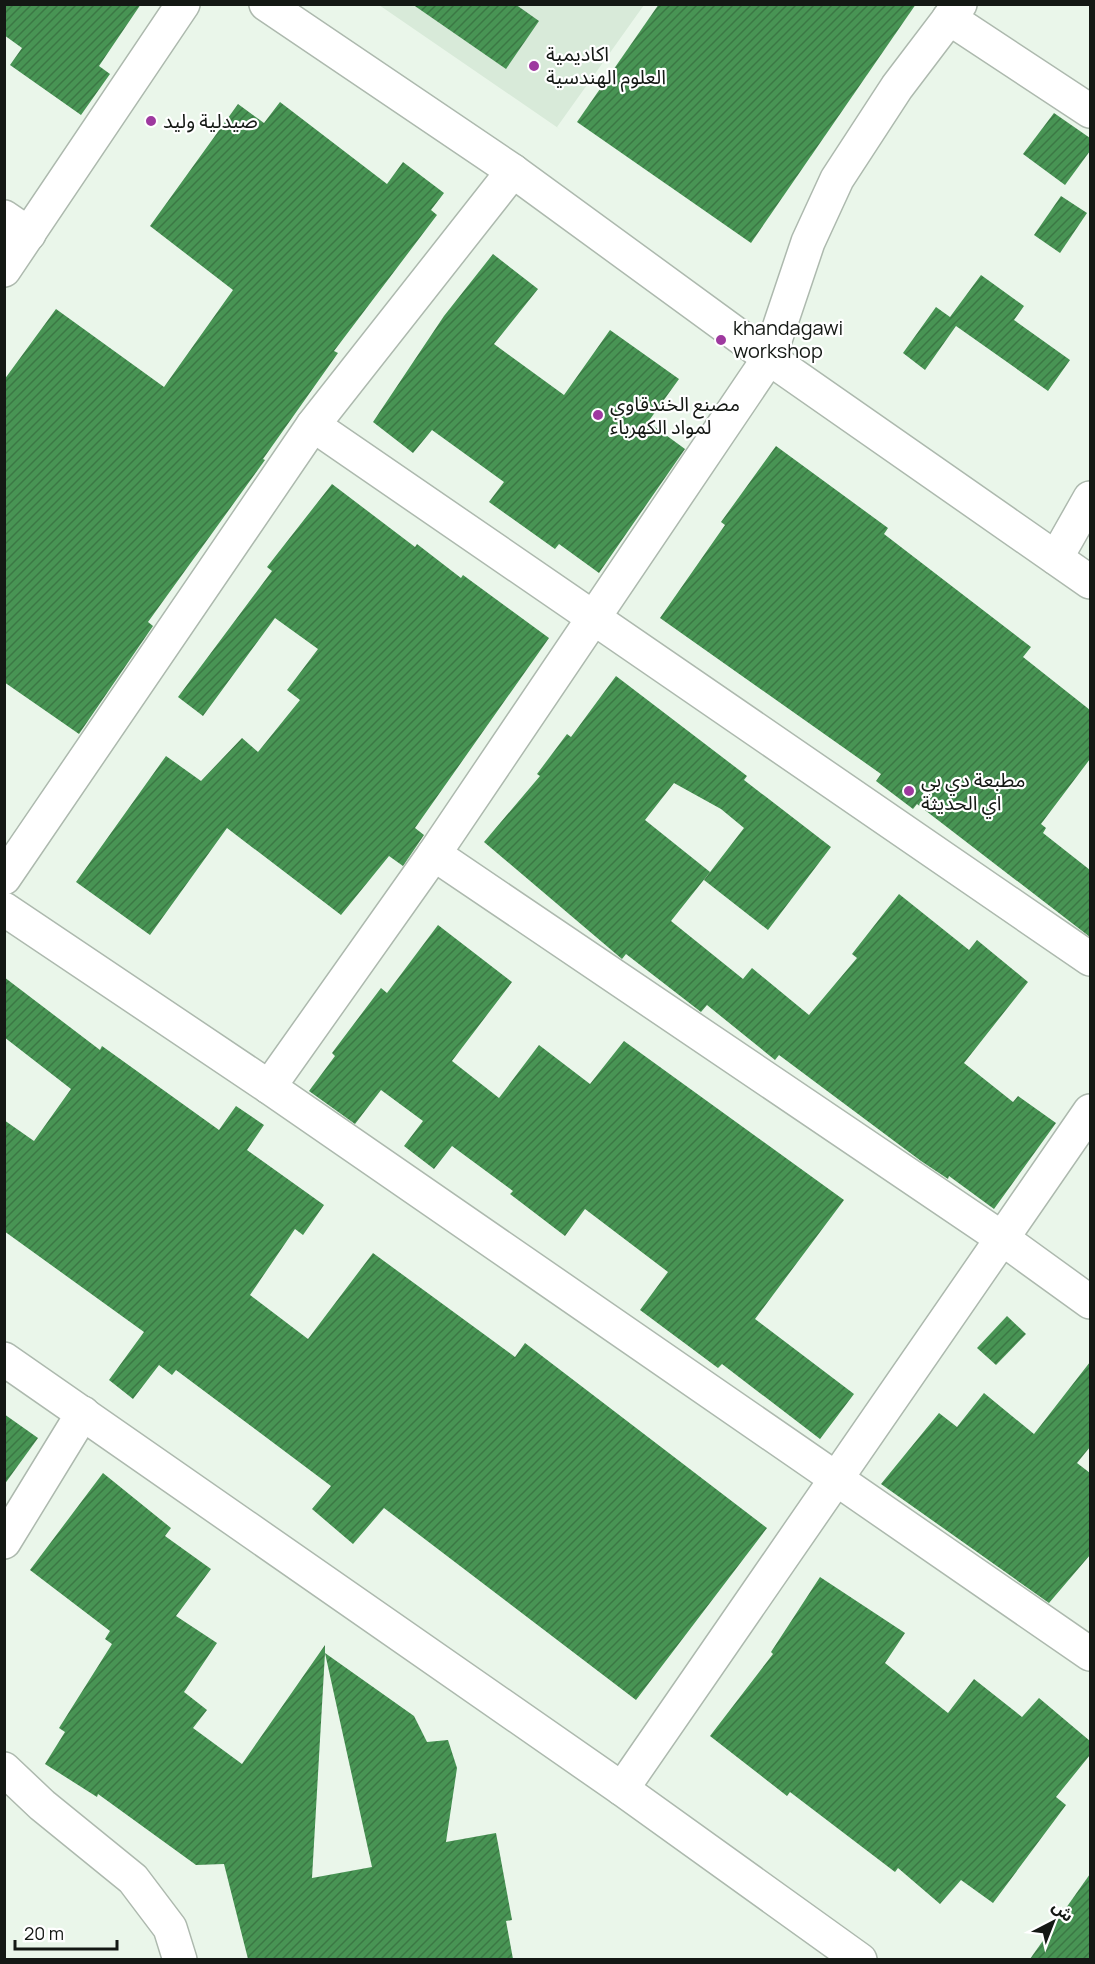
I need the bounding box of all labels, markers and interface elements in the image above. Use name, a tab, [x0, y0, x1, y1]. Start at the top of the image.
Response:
place label: اكاديمية العلوم الهندسية	[546, 40, 666, 92]
marker: اكاديمية العلوم الهندسية	[527, 59, 541, 73]
place label: صيدلية وليد	[163, 107, 258, 134]
marker: صيدلية وليد	[144, 114, 158, 128]
place label: khandagawi workshop	[733, 314, 843, 364]
marker: khandagawi workshop	[714, 333, 728, 347]
place label: مصنع الخندقاوي لمواد الكهرباء	[610, 390, 740, 440]
marker: مصنع الخندقاوي لمواد الكهرباء	[591, 408, 605, 422]
place label: مطبعة دي بي اي الحديثة	[921, 766, 1026, 819]
marker: مطبعة دي بي اي الحديثة	[902, 784, 916, 798]
north arrow	[1023, 1892, 1083, 1952]
text: ش	[1048, 1895, 1079, 1926]
scale bar	[15, 1913, 117, 1951]
text: 20 m	[24, 1921, 64, 1945]

